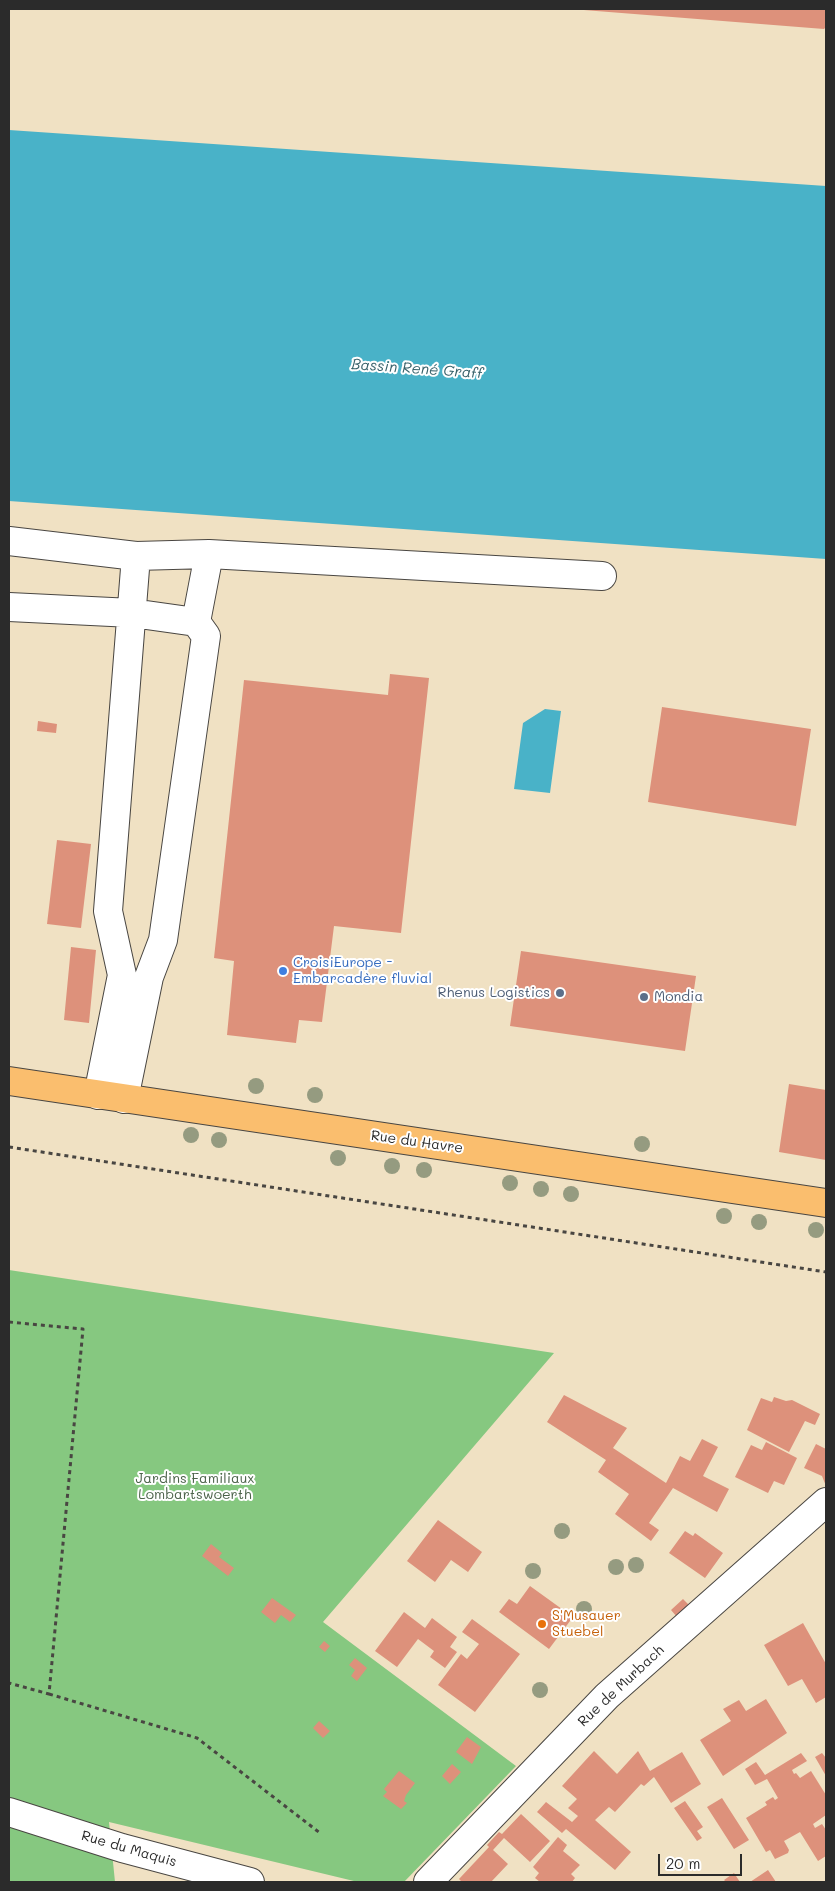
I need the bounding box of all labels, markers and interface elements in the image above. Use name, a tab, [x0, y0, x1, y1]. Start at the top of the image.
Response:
water label: Bassin René Graff	[351, 355, 483, 383]
place label: CroisiEurope - Embarcadère fluvial	[293, 955, 432, 988]
marker: CroisiEurope - Embarcadère fluvial	[277, 965, 289, 977]
place label: Rhenus Logistics	[437, 985, 550, 1001]
marker: Rhenus Logistics	[554, 987, 566, 999]
place label: Mondia	[654, 989, 703, 1005]
marker: Mondia	[638, 991, 650, 1003]
street label: Rue du Havre	[370, 1127, 464, 1157]
park label: Jardins Familiaux Lombartswoerth	[136, 1471, 254, 1504]
place label: S'Musauer Stuebel	[552, 1608, 621, 1640]
marker: S'Musauer Stuebel	[536, 1618, 548, 1630]
street label: Rue de Murbach	[575, 1642, 667, 1730]
street label: Rue du Maquis	[79, 1827, 179, 1871]
scale bar	[660, 1844, 744, 1876]
text: 20 m	[666, 1853, 700, 1873]

